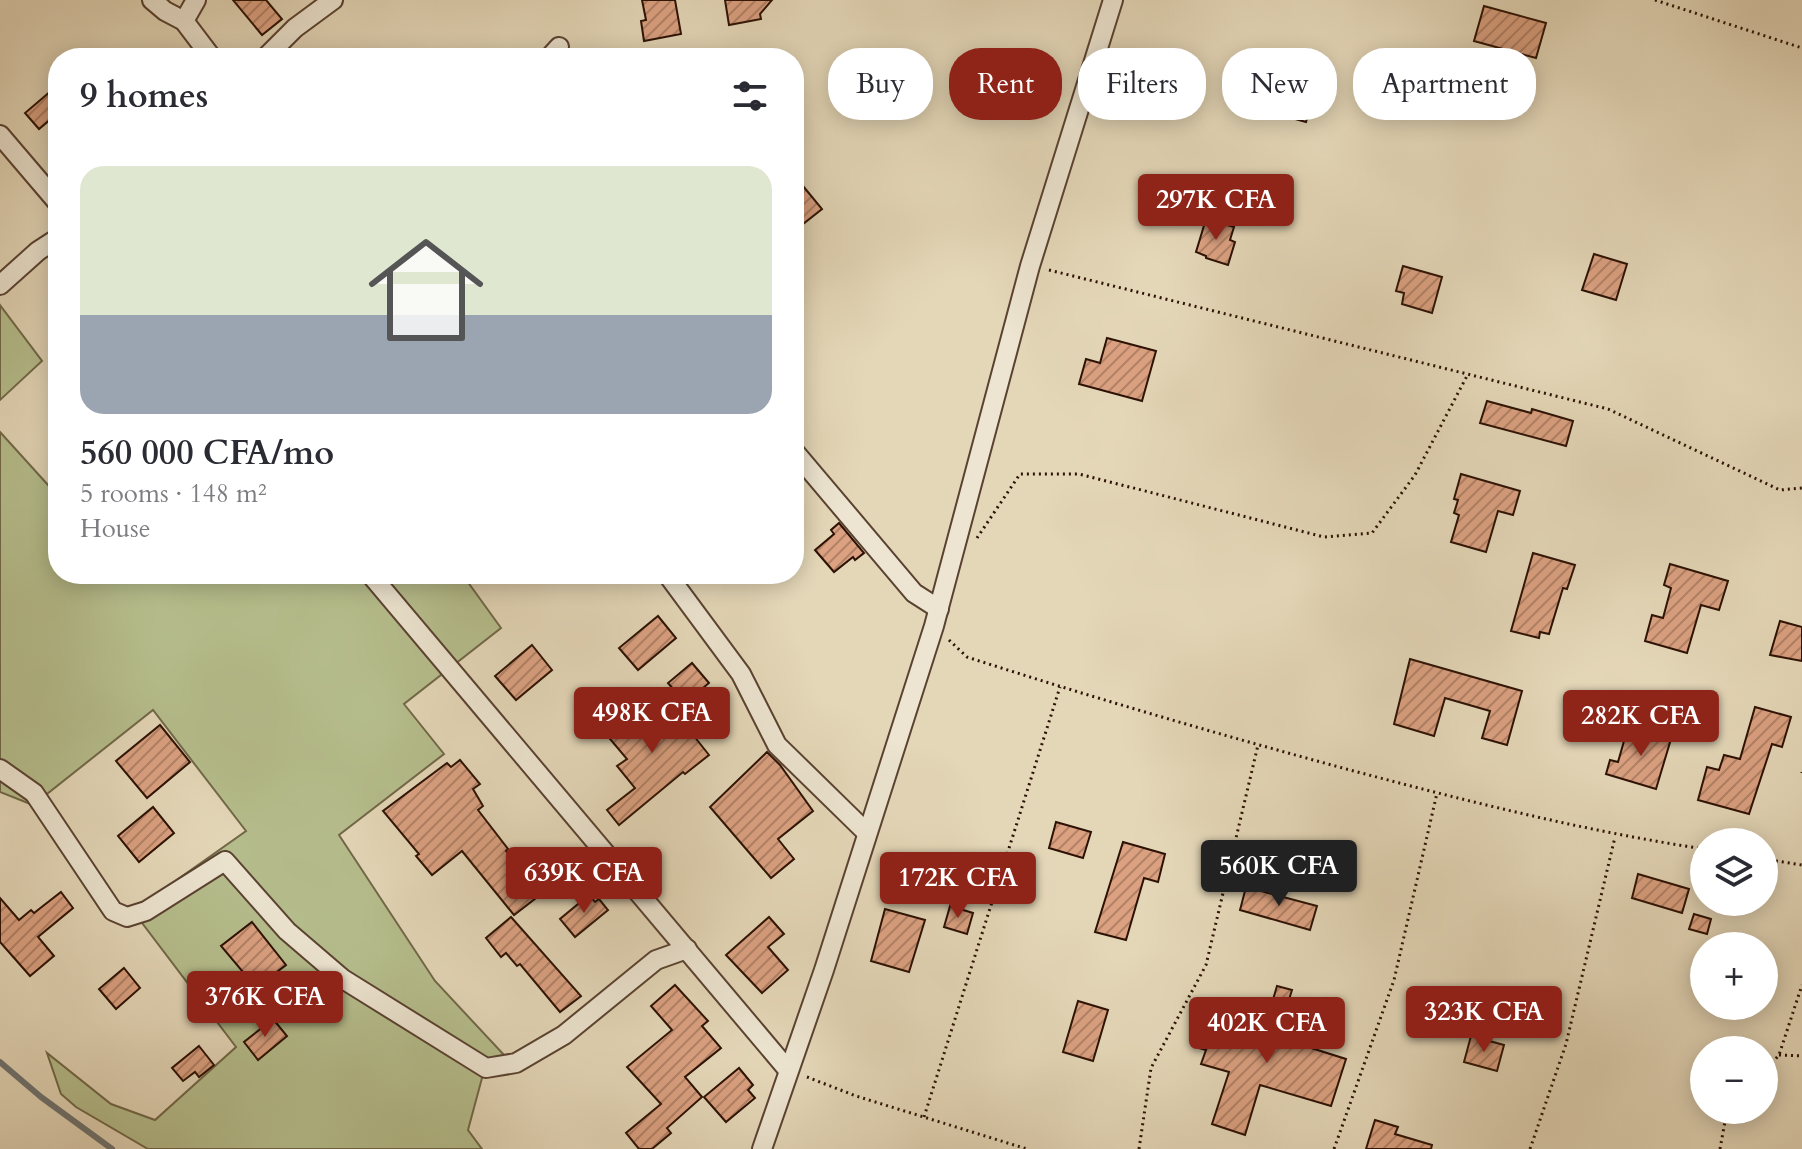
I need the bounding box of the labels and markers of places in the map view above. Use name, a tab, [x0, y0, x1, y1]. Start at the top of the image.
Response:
pin: 297K CFA	[1133, 174, 1299, 242]
pin: 498K CFA	[569, 687, 735, 755]
pin: 282K CFA	[1558, 690, 1724, 758]
pin: 560K CFA	[1196, 840, 1362, 908]
pin: 639K CFA	[501, 847, 667, 915]
pin: 172K CFA	[875, 852, 1041, 920]
pin: 376K CFA	[182, 971, 348, 1039]
pin: 323K CFA	[1401, 986, 1567, 1054]
pin: 402K CFA	[1184, 997, 1350, 1065]

